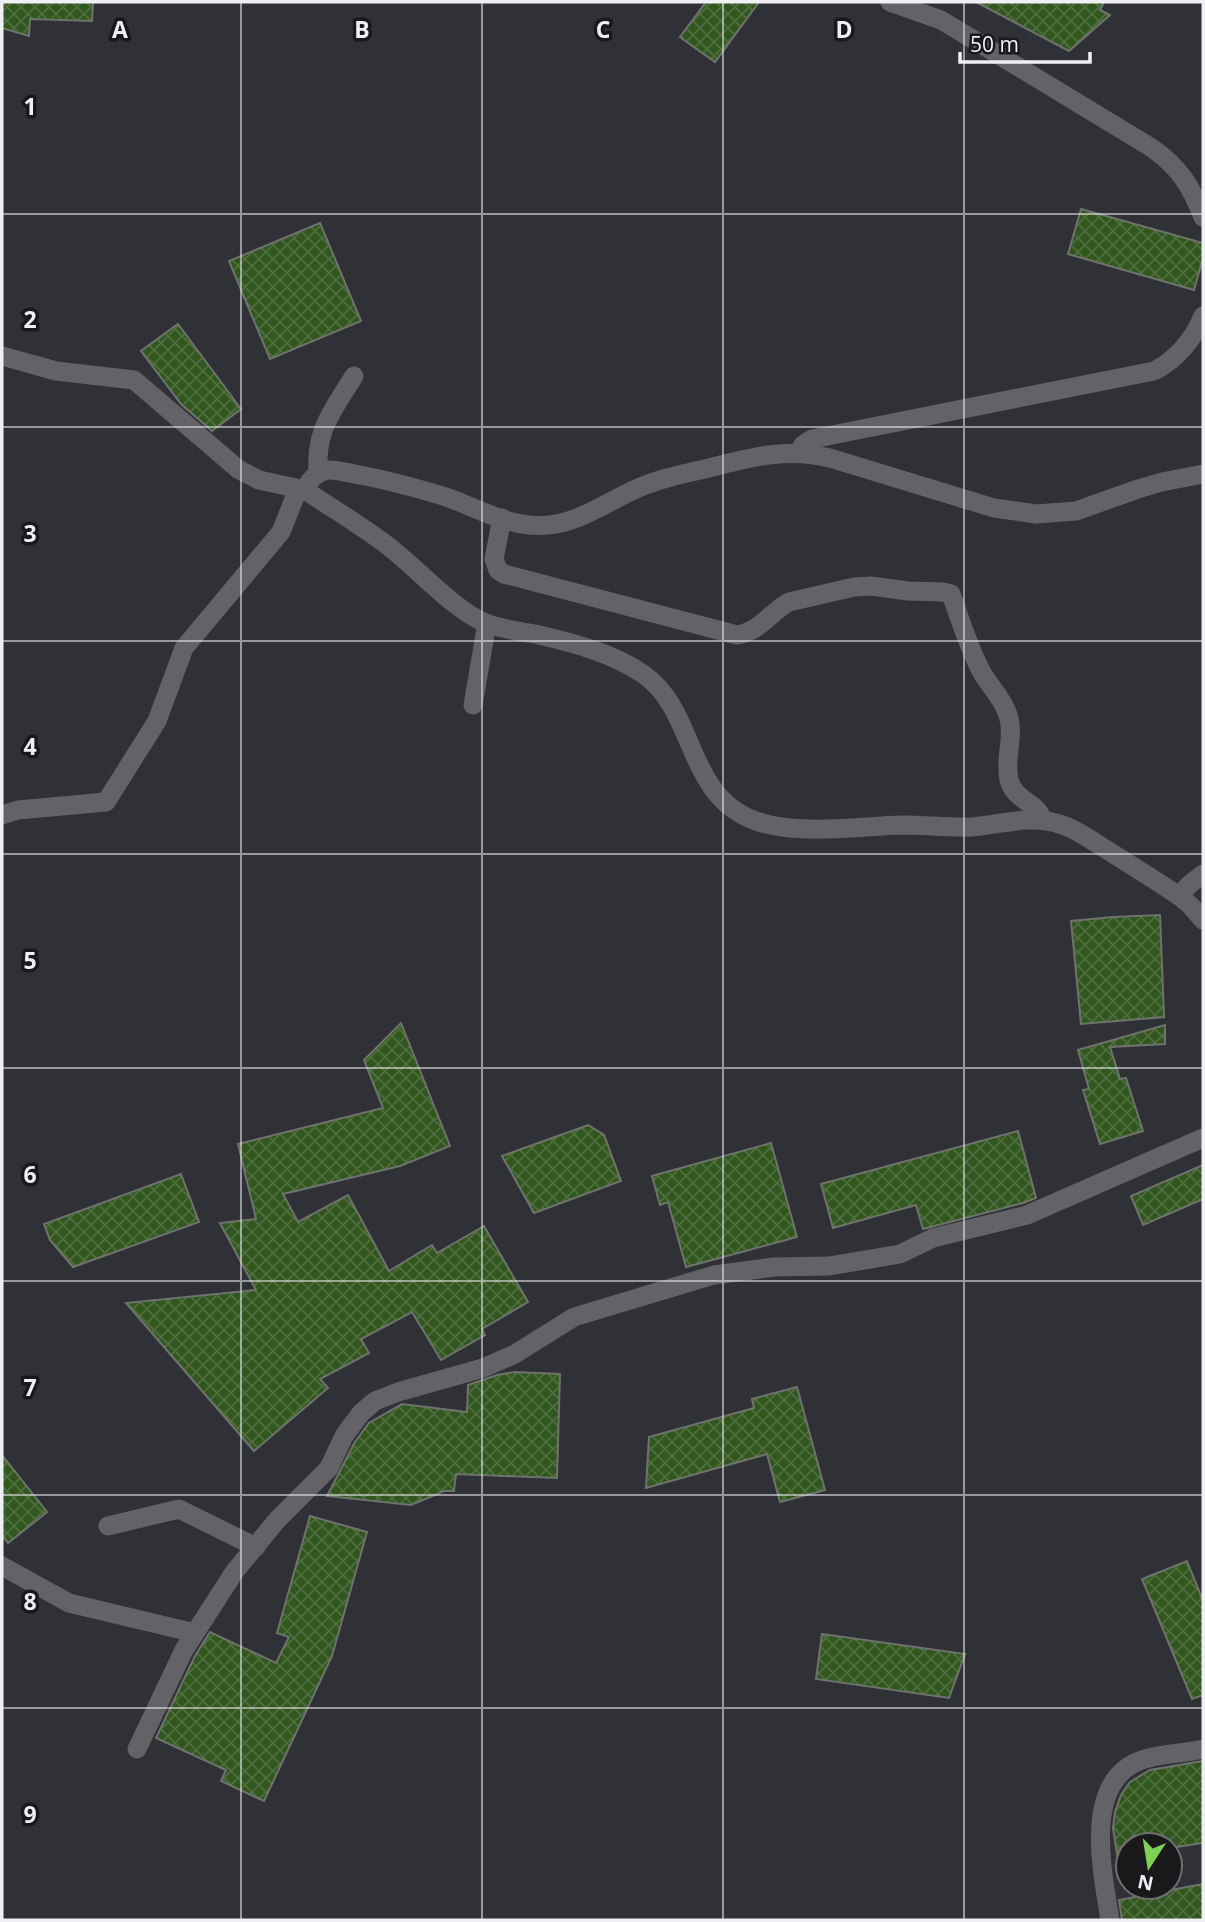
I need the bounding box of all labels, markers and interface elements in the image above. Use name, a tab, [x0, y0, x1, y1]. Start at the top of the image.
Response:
text: A	[112, 13, 128, 45]
text: B	[354, 13, 370, 45]
text: C	[596, 13, 610, 45]
text: D	[835, 13, 853, 45]
scale bar	[960, 21, 1090, 65]
text: 50 m	[970, 30, 1019, 58]
text: 1	[23, 90, 37, 122]
text: 2	[23, 303, 37, 335]
text: 3	[23, 517, 37, 549]
text: 4	[23, 730, 37, 762]
text: 5	[23, 944, 37, 976]
text: 6	[23, 1158, 37, 1190]
text: 7	[23, 1371, 37, 1403]
text: 8	[23, 1585, 37, 1617]
text: 9	[23, 1798, 37, 1830]
north arrow	[1114, 1831, 1184, 1901]
text: N	[1135, 1868, 1156, 1897]

